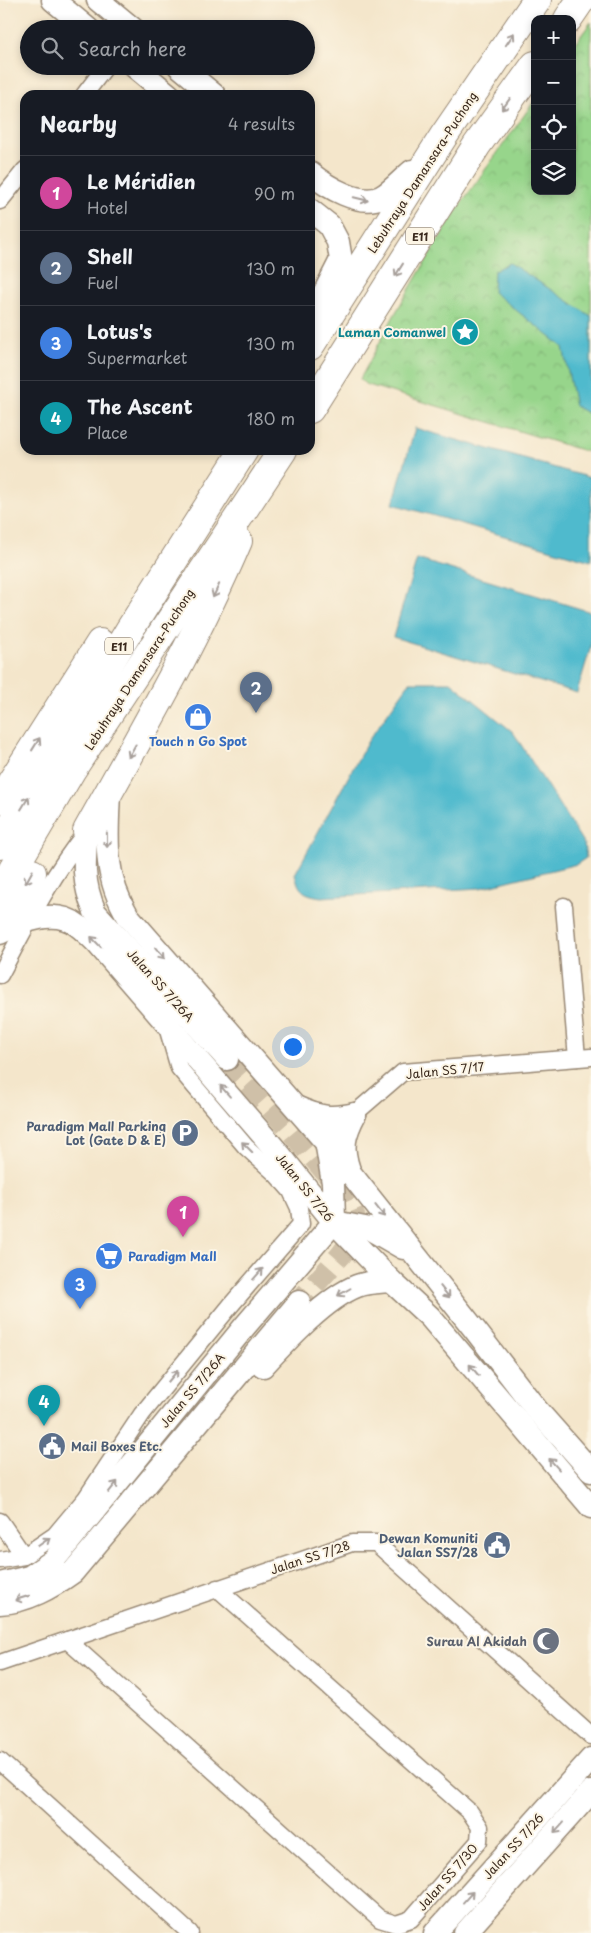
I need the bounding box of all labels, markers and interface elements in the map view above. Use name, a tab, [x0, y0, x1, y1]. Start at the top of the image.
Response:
map controls	[531, 15, 576, 195]
button: +	[531, 15, 576, 60]
search box	[20, 20, 315, 75]
one-way arrow	[505, 32, 515, 46]
icon: search	[38, 34, 66, 62]
text: Search here	[78, 34, 187, 62]
button: −	[531, 60, 576, 105]
street label: Lebuhraya Damansara–Puchong	[363, 88, 481, 256]
one-way arrow	[501, 97, 511, 111]
button: locate	[531, 105, 576, 150]
text: Nearby	[40, 107, 117, 139]
text: 4 results	[228, 111, 295, 135]
button: layers	[531, 150, 576, 195]
text: Le Méridien	[87, 167, 196, 195]
text: 1	[52, 181, 60, 205]
text: 90 m	[254, 181, 295, 205]
one-way arrow	[353, 194, 369, 204]
text: Hotel	[87, 195, 128, 219]
road number: E11	[406, 228, 434, 245]
text: Shell	[87, 242, 133, 270]
text: 2	[50, 256, 62, 280]
text: 130 m	[247, 256, 295, 280]
one-way arrow	[394, 262, 404, 276]
text: Fuel	[87, 270, 118, 294]
text: Lotus's	[87, 317, 152, 345]
place icon: Laman Comanwel	[450, 317, 480, 347]
place label: Laman Comanwel	[338, 323, 446, 341]
text: 3	[51, 331, 61, 355]
text: 130 m	[247, 331, 295, 355]
text: Supermarket	[87, 345, 187, 369]
text: The Ascent	[87, 392, 193, 420]
text: 4	[51, 406, 61, 430]
text: 180 m	[247, 406, 295, 430]
text: Place	[87, 420, 128, 444]
one-way arrow	[211, 583, 220, 598]
street label: Lebuhraya Damansara–Puchong	[80, 585, 198, 753]
road number: E11	[105, 637, 133, 654]
pin: 2	[240, 672, 272, 713]
shop icon: Touch n Go Spot	[183, 702, 213, 732]
place label: Touch n Go Spot	[149, 732, 247, 750]
one-way arrow	[30, 737, 41, 751]
one-way arrow	[127, 743, 137, 757]
one-way arrow	[21, 797, 31, 811]
one-way arrow	[102, 832, 112, 848]
one-way arrow	[24, 869, 34, 884]
one-way arrow	[90, 937, 102, 949]
street label: Jalan SS 7/26A	[123, 945, 199, 1025]
one-way arrow	[155, 946, 166, 959]
your location	[280, 1034, 306, 1060]
street label: Jalan SS 7/17	[405, 1057, 486, 1083]
one-way arrow	[219, 1084, 230, 1097]
place label: Paradigm Mall Parking Lot (Gate D & E)	[26, 1117, 166, 1149]
parking icon: Paradigm Mall Parking Lot (Gate D & E)	[170, 1118, 200, 1148]
one-way arrow	[241, 1141, 253, 1154]
street label: Jalan SS 7/26	[272, 1149, 338, 1225]
pin: 1	[167, 1196, 199, 1237]
one-way arrow	[375, 1204, 385, 1218]
supermarket icon: Paradigm Mall	[94, 1241, 124, 1271]
place label: Paradigm Mall	[128, 1247, 216, 1265]
one-way arrow	[253, 1267, 264, 1280]
pin: 3	[64, 1268, 96, 1309]
one-way arrow	[439, 1286, 450, 1299]
one-way arrow	[338, 1288, 352, 1298]
street label: Jalan SS 7/26A	[155, 1349, 229, 1431]
one-way arrow	[469, 1364, 480, 1377]
one-way arrow	[168, 1370, 179, 1383]
pin: 4	[28, 1385, 60, 1426]
public building icon: Mail Boxes Etc.	[37, 1431, 67, 1461]
place label: Mail Boxes Etc.	[71, 1437, 162, 1455]
one-way arrow	[548, 1458, 560, 1471]
one-way arrow	[107, 1481, 118, 1494]
place label: Dewan Komuniti Jalan SS7/28	[379, 1529, 479, 1561]
public building icon: Dewan Komuniti Jalan SS7/28	[482, 1530, 512, 1560]
street label: Jalan SS 7/28	[268, 1536, 352, 1578]
one-way arrow	[37, 1537, 51, 1547]
one-way arrow	[15, 1594, 31, 1604]
mosque icon: Surau Al Akidah	[531, 1626, 561, 1656]
place label: Surau Al Akidah	[427, 1632, 527, 1650]
street label: Jalan SS 7/26	[478, 1809, 548, 1883]
one-way arrow	[553, 1822, 564, 1835]
street label: Jalan SS 7/30	[413, 1839, 481, 1914]
one-way arrow	[462, 1890, 473, 1903]

